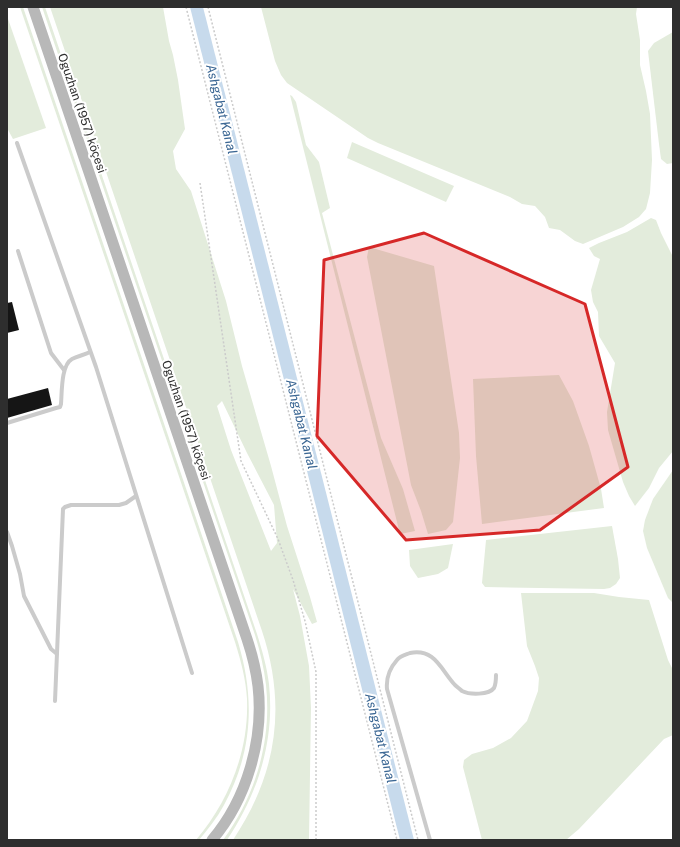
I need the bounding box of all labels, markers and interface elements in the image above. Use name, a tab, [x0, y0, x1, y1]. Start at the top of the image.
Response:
street label: Oguzhan (1957) köçesi	[55, 51, 109, 175]
water label: Ashgabat Kanal	[203, 63, 240, 156]
street label: Oguzhan (1957) köçesi	[159, 358, 213, 482]
water label: Ashgabat Kanal	[283, 378, 320, 471]
water label: Ashgabat Kanal	[362, 692, 399, 785]

